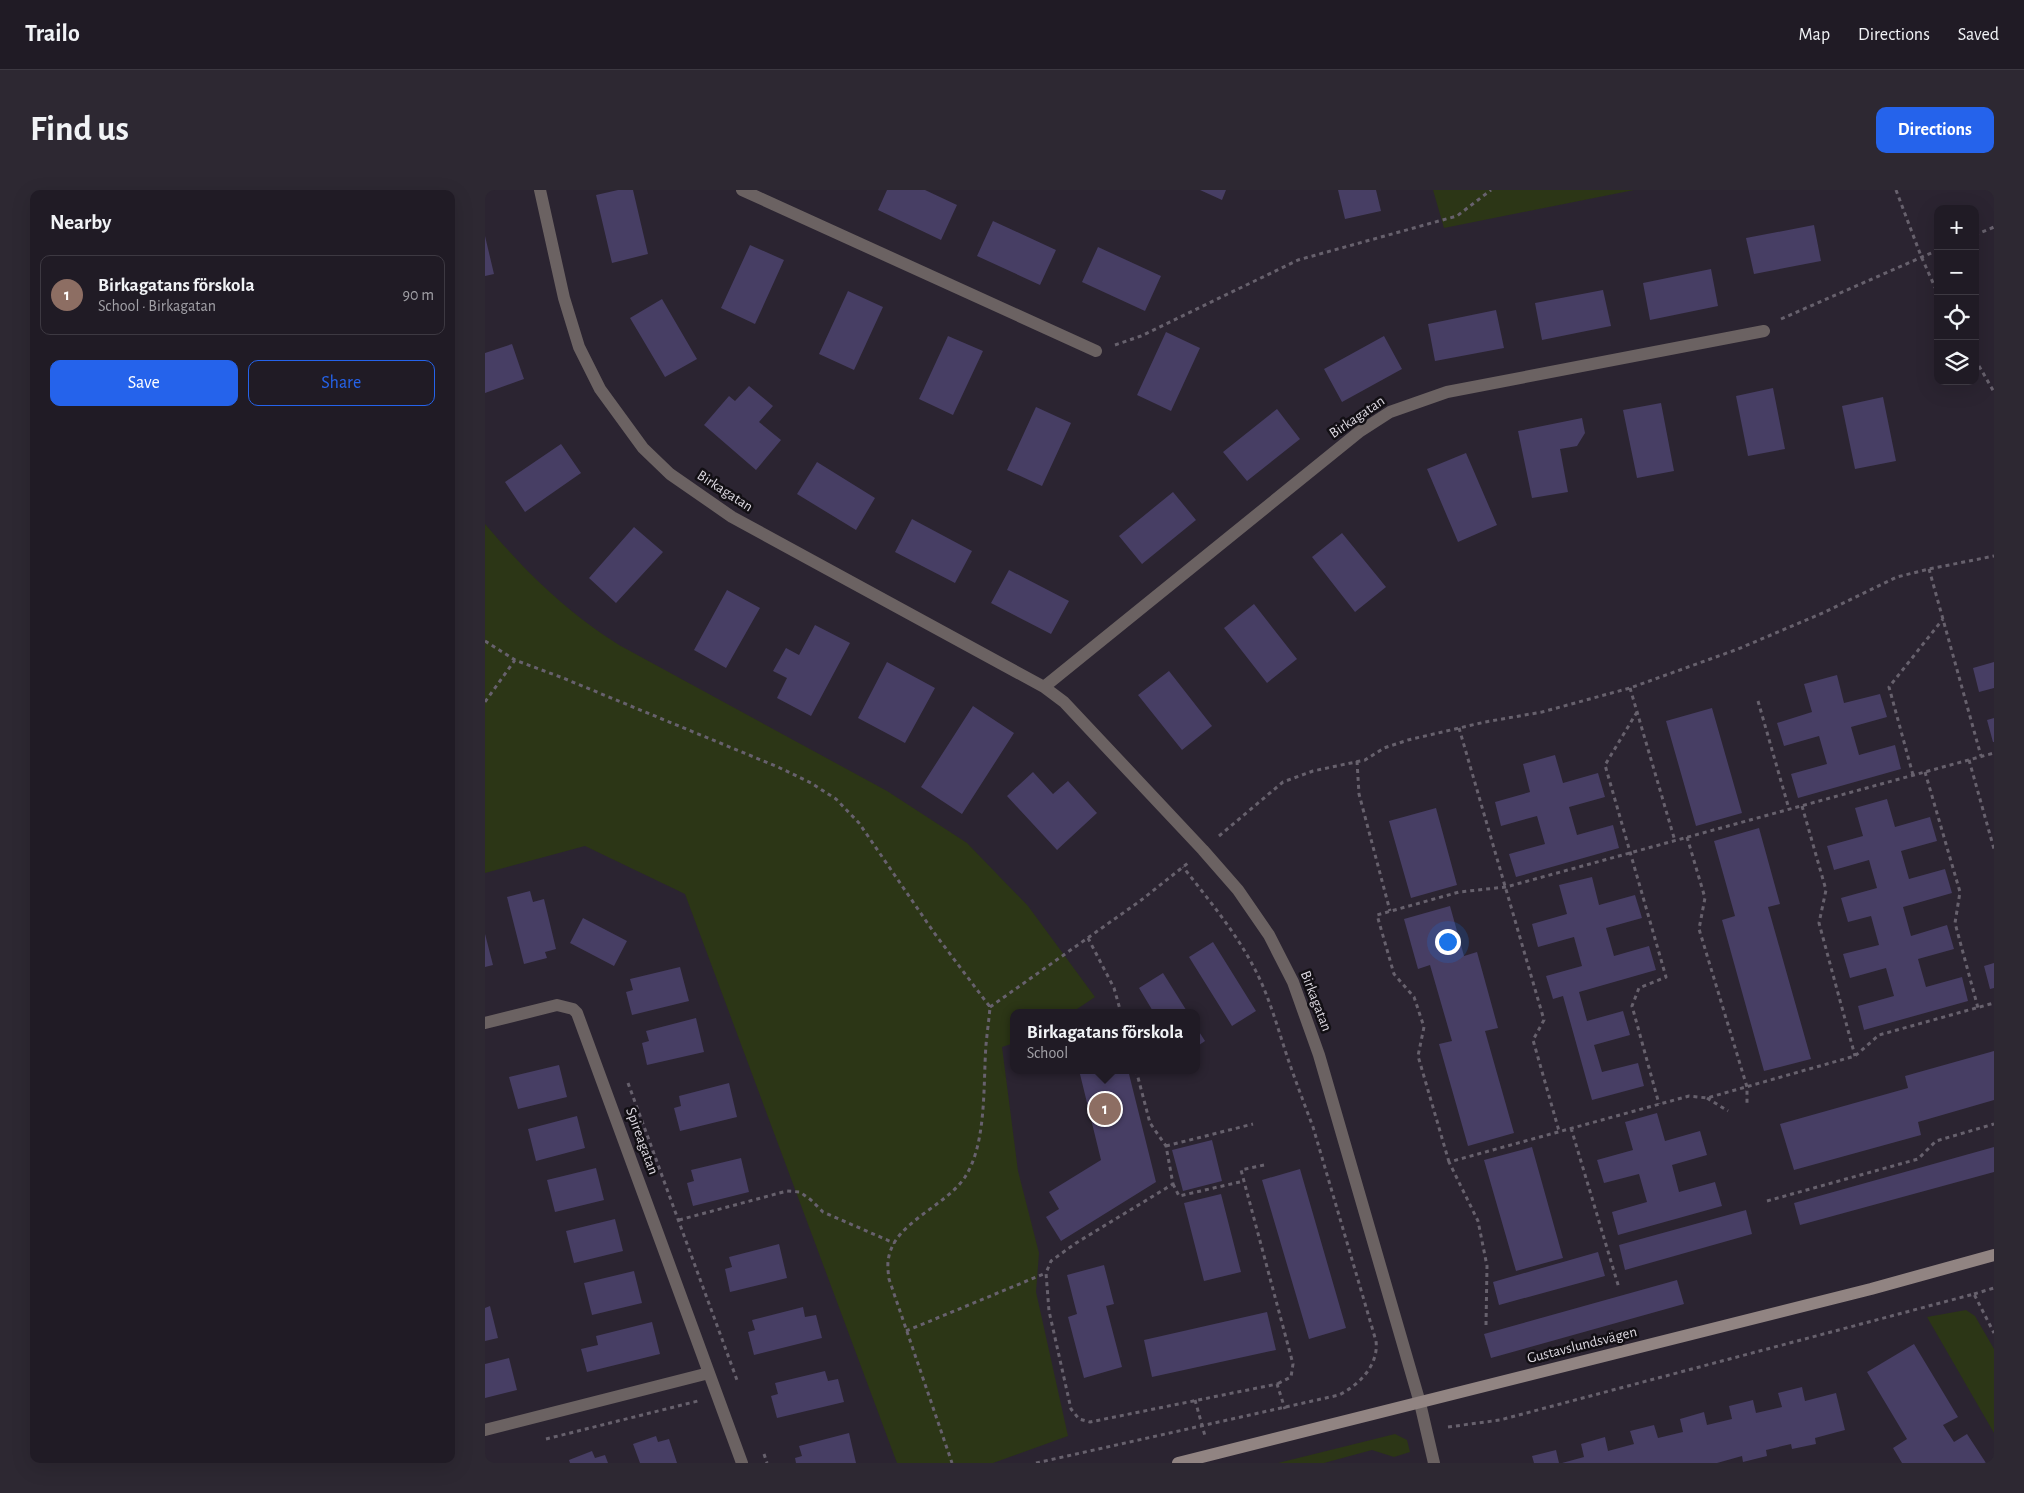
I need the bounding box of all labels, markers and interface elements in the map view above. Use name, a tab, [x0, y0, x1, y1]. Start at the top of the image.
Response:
text: Trailo	[25, 22, 80, 46]
text: Map	[1799, 26, 1830, 44]
text: Directions	[1858, 26, 1930, 44]
text: Saved	[1958, 26, 1999, 44]
button: Directions	[1876, 107, 1994, 153]
text: Find us	[30, 112, 129, 147]
map controls	[1934, 205, 1979, 385]
button: +	[1934, 205, 1979, 250]
text: Nearby	[50, 212, 111, 233]
button: −	[1934, 250, 1979, 295]
text: Birkagatans förskola	[98, 276, 255, 295]
text: 1	[64, 287, 70, 303]
text: 90 m	[403, 287, 434, 303]
button: locate	[1934, 295, 1979, 340]
text: School · Birkagatan	[98, 298, 216, 314]
button: layers	[1934, 340, 1979, 385]
button: Save	[50, 360, 238, 406]
button: Share	[248, 360, 435, 406]
street label: Birkagatan	[1327, 393, 1387, 441]
street label: Birkagatan	[694, 467, 756, 515]
your location	[1435, 929, 1461, 955]
street label: Birkagatan	[1298, 969, 1334, 1033]
popup	[1010, 1009, 1200, 1074]
text: Birkagatans förskola	[1027, 1023, 1183, 1042]
text: School	[1027, 1045, 1068, 1061]
pin: 1	[1089, 1090, 1121, 1128]
street label: Spireagatan	[623, 1105, 661, 1177]
street label: Gustavslundsvägen	[1526, 1324, 1638, 1366]

